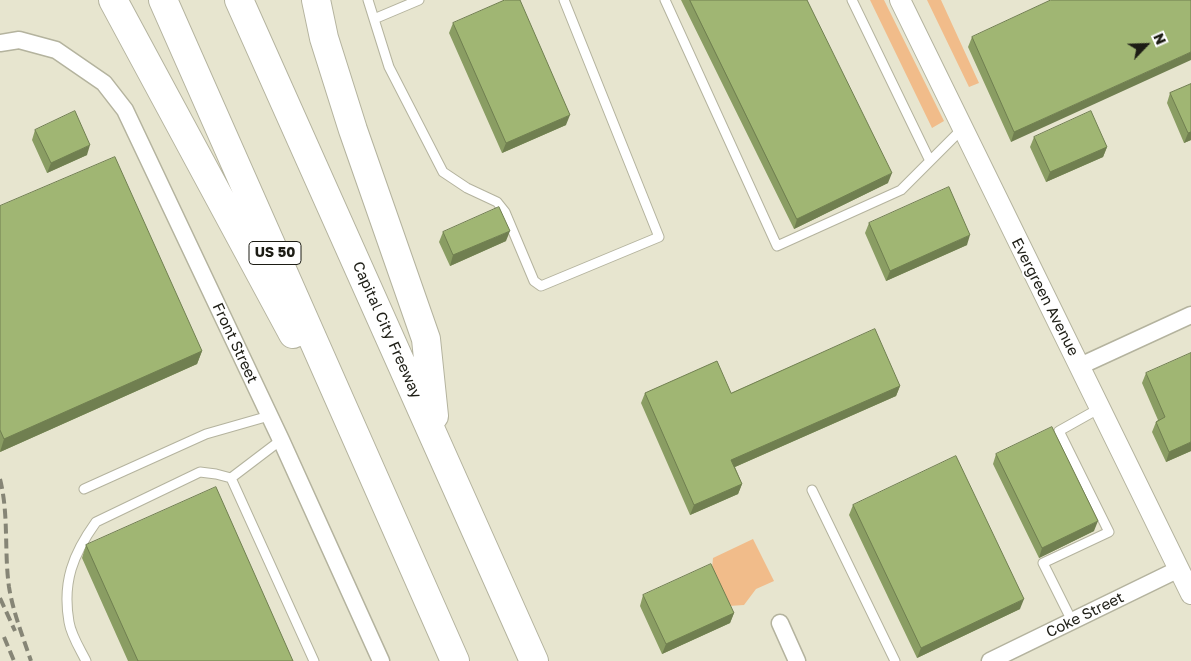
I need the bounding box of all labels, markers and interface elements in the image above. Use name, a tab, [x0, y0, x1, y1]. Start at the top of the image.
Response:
north arrow	[1121, 20, 1171, 70]
text: N	[1150, 30, 1170, 47]
street label: Evergreen Avenue	[1008, 235, 1082, 359]
road number: US 50	[249, 242, 301, 264]
street label: Capital City Freeway	[349, 259, 425, 401]
street label: Front Street	[208, 300, 262, 386]
street label: Coke Street	[1043, 588, 1127, 642]

